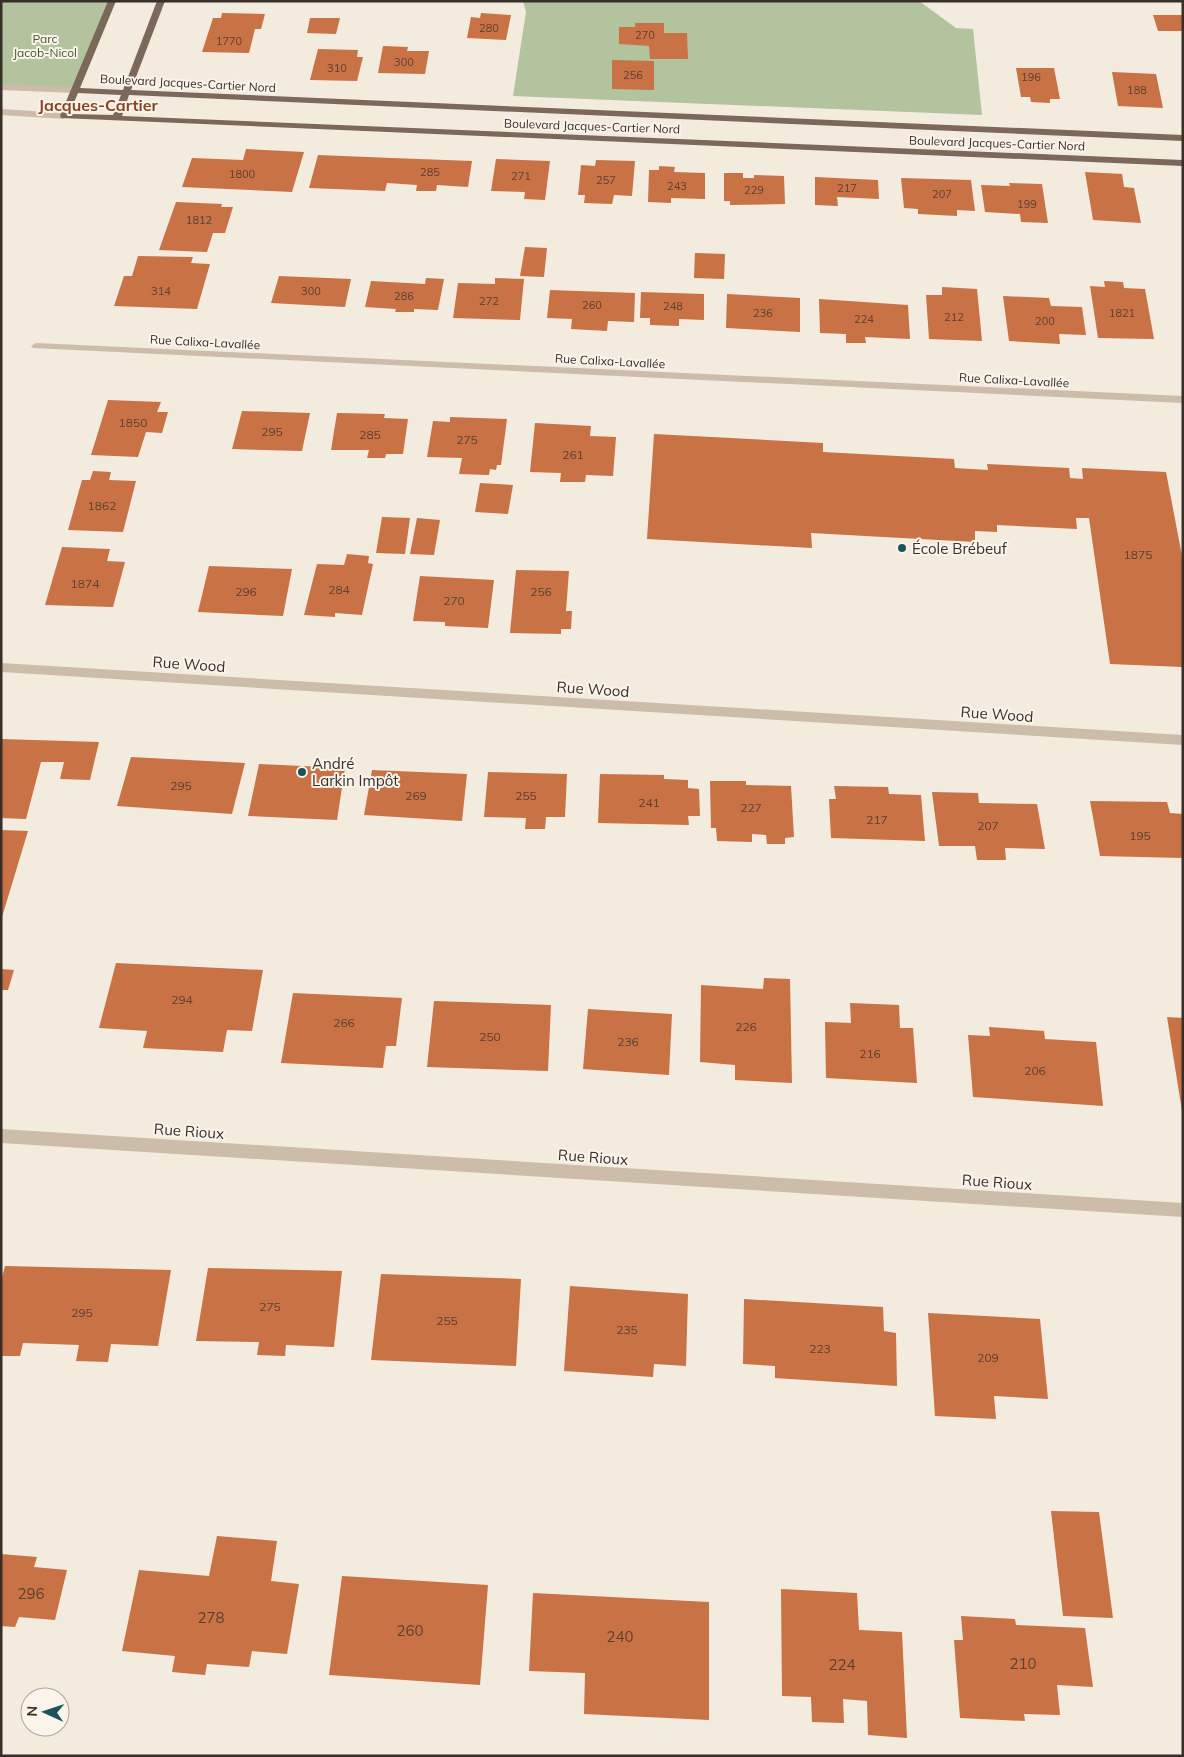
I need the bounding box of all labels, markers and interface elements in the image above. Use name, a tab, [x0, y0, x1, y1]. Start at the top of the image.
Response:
house number: 280	[479, 21, 499, 35]
house number: 270	[635, 28, 655, 42]
park label: Parc Jacob-Nicol	[13, 31, 77, 60]
house number: 1770	[216, 34, 243, 48]
house number: 300	[394, 55, 414, 69]
house number: 310	[327, 61, 347, 75]
house number: 256	[623, 68, 643, 82]
house number: 196	[1021, 70, 1041, 84]
street label: Boulevard Jacques-Cartier Nord	[100, 71, 276, 95]
house number: 188	[1127, 83, 1147, 97]
district label: Jacques-Cartier	[38, 95, 158, 115]
street label: Boulevard Jacques-Cartier Nord	[504, 115, 680, 137]
street label: Boulevard Jacques-Cartier Nord	[909, 132, 1085, 154]
house number: 285	[420, 165, 440, 179]
house number: 1800	[229, 167, 256, 181]
house number: 271	[511, 169, 531, 183]
house number: 257	[596, 173, 616, 187]
house number: 243	[667, 179, 687, 193]
house number: 217	[837, 181, 857, 195]
house number: 229	[744, 183, 764, 197]
house number: 207	[932, 187, 952, 201]
house number: 199	[1017, 197, 1037, 211]
house number: 1812	[186, 213, 213, 227]
house number: 314	[151, 284, 171, 298]
house number: 300	[301, 284, 321, 298]
house number: 286	[394, 289, 414, 303]
house number: 272	[479, 294, 499, 308]
house number: 260	[582, 298, 602, 312]
house number: 248	[663, 299, 683, 313]
house number: 236	[753, 306, 773, 320]
house number: 1821	[1109, 306, 1135, 320]
house number: 212	[944, 310, 964, 324]
house number: 224	[854, 312, 874, 326]
house number: 200	[1035, 314, 1055, 328]
street label: Rue Calixa-Lavallée	[149, 332, 261, 352]
street label: Rue Calixa-Lavallée	[554, 351, 666, 371]
street label: Rue Calixa-Lavallée	[958, 370, 1070, 390]
house number: 1850	[119, 415, 147, 430]
house number: 295	[261, 424, 283, 439]
house number: 285	[359, 427, 381, 442]
house number: 275	[456, 432, 478, 447]
house number: 261	[562, 447, 584, 462]
house number: 1862	[88, 498, 116, 513]
place label: École Brébeuf	[912, 539, 1008, 558]
marker: École Brébeuf	[896, 542, 908, 554]
house number: 1875	[1124, 547, 1152, 562]
house number: 1874	[71, 576, 99, 591]
house number: 284	[328, 582, 350, 597]
house number: 296	[235, 584, 257, 599]
house number: 256	[530, 584, 552, 599]
house number: 270	[443, 593, 465, 608]
street label: Rue Wood	[152, 652, 226, 676]
street label: Rue Wood	[556, 677, 630, 701]
street label: Rue Wood	[960, 702, 1034, 726]
place label: André Larkin Impôt	[312, 754, 398, 790]
marker: André Larkin Impôt	[296, 766, 308, 778]
house number: 295	[170, 778, 192, 793]
house number: 269	[405, 788, 427, 803]
house number: 255	[515, 788, 537, 803]
house number: 241	[638, 795, 660, 810]
house number: 227	[740, 800, 762, 815]
house number: 217	[866, 812, 888, 827]
house number: 207	[977, 818, 999, 833]
house number: 195	[1129, 828, 1151, 843]
house number: 294	[171, 992, 193, 1007]
house number: 266	[333, 1015, 355, 1030]
house number: 226	[735, 1019, 757, 1034]
house number: 250	[479, 1029, 501, 1044]
house number: 236	[617, 1034, 639, 1049]
house number: 216	[859, 1046, 881, 1061]
house number: 206	[1024, 1063, 1046, 1078]
street label: Rue Rioux	[153, 1119, 225, 1143]
street label: Rue Rioux	[557, 1145, 629, 1169]
street label: Rue Rioux	[961, 1170, 1033, 1194]
house number: 275	[259, 1299, 281, 1314]
house number: 295	[71, 1305, 93, 1320]
house number: 255	[436, 1313, 458, 1328]
house number: 235	[616, 1322, 638, 1337]
house number: 223	[809, 1341, 831, 1356]
house number: 209	[977, 1350, 999, 1365]
house number: 296	[17, 1584, 45, 1603]
house number: 278	[197, 1608, 225, 1627]
house number: 260	[396, 1621, 424, 1640]
house number: 240	[606, 1627, 634, 1646]
house number: 210	[1009, 1654, 1037, 1673]
house number: 224	[828, 1655, 856, 1674]
north arrow	[20, 1687, 70, 1737]
text: N	[23, 1706, 41, 1717]

